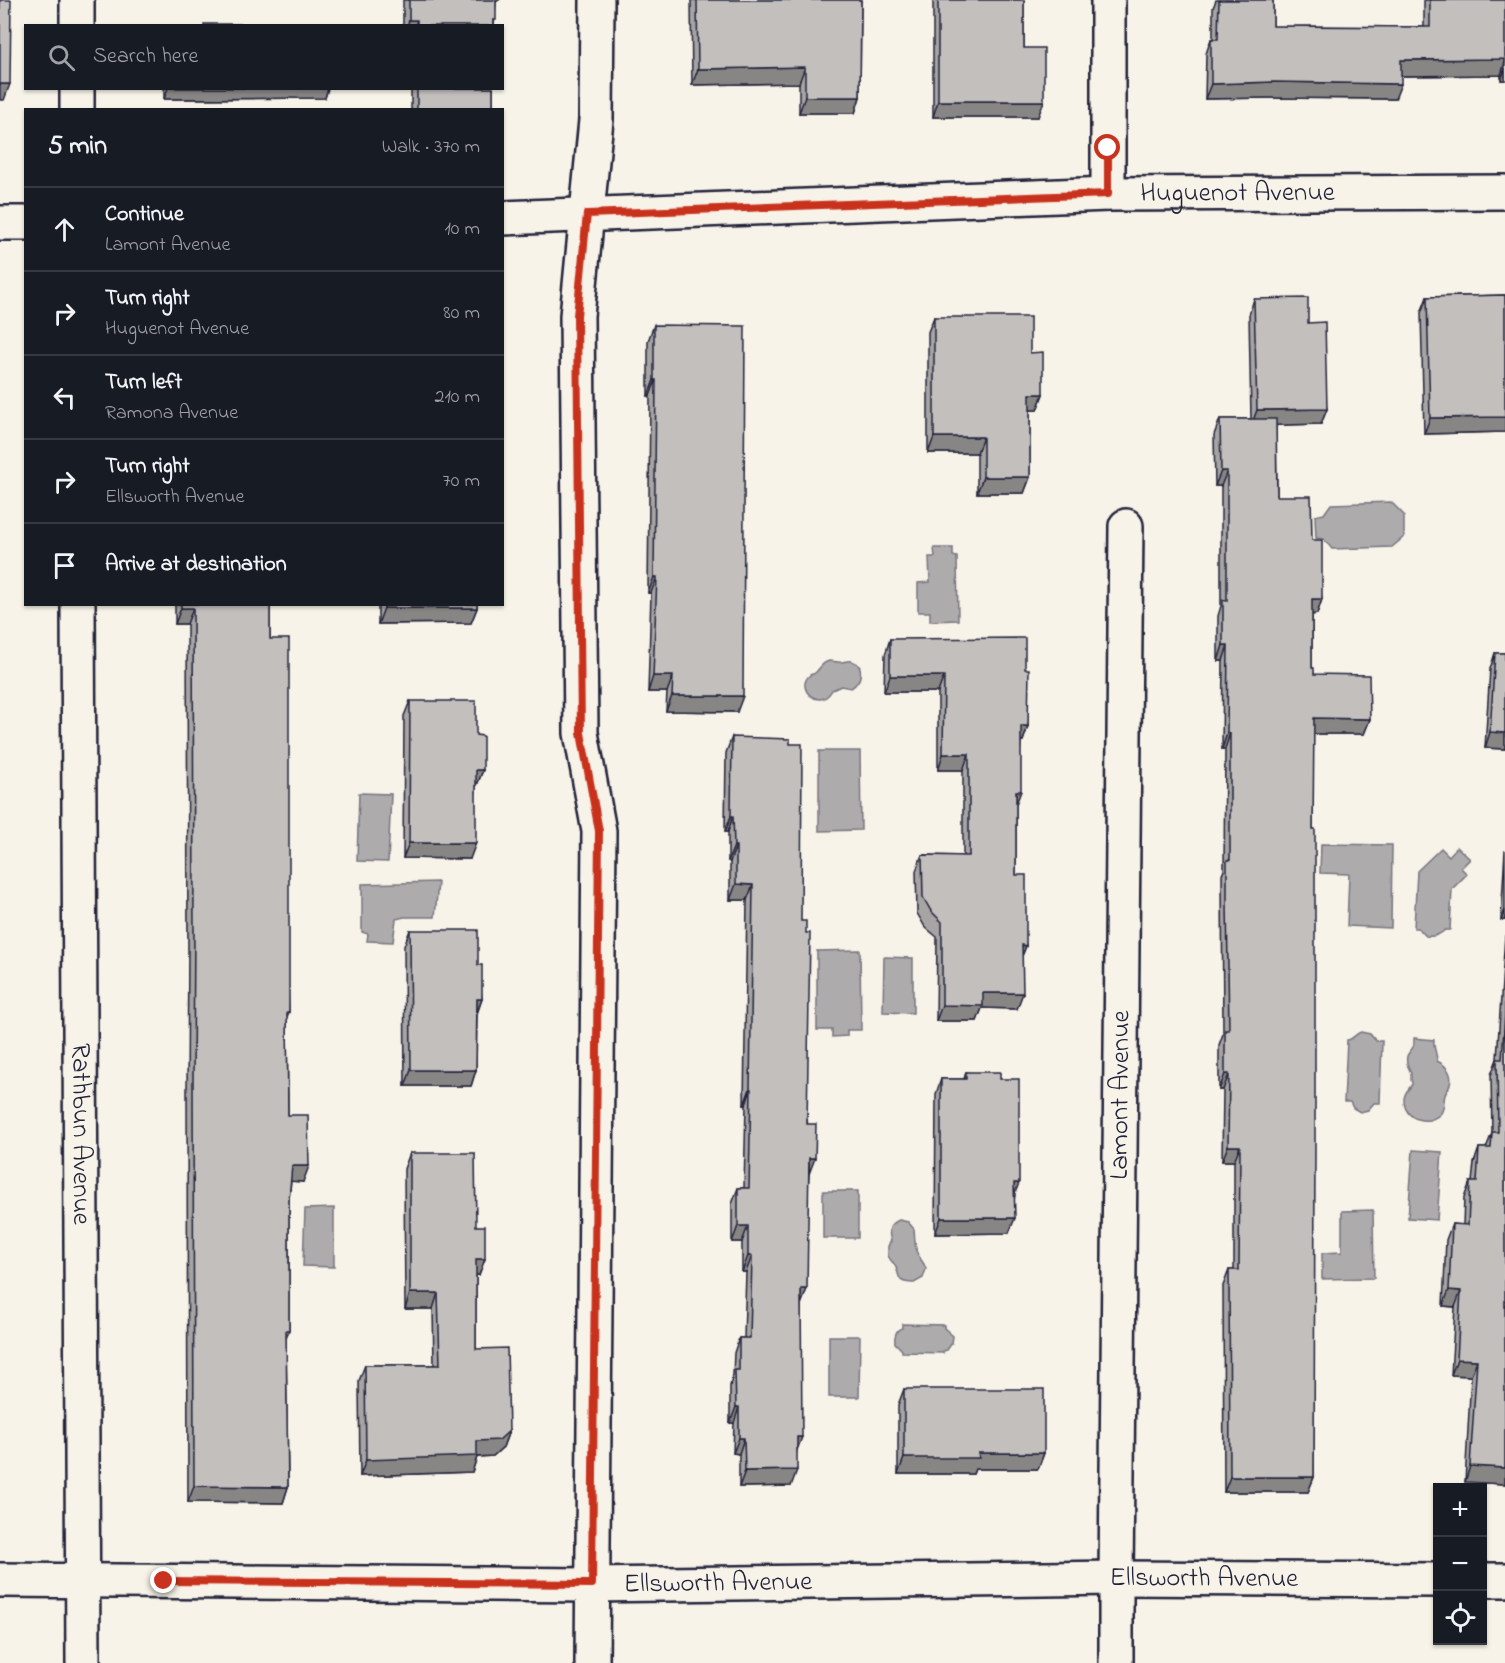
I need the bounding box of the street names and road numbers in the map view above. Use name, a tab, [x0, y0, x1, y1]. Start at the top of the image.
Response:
street label: Huguenot Avenue	[1140, 173, 1336, 213]
street label: Lamont Avenue	[1100, 1009, 1141, 1180]
street label: Rathbun Avenue	[61, 1043, 100, 1226]
street label: Ellsworth Avenue	[1110, 1558, 1299, 1599]
street label: Ellsworth Avenue	[623, 1563, 813, 1604]

